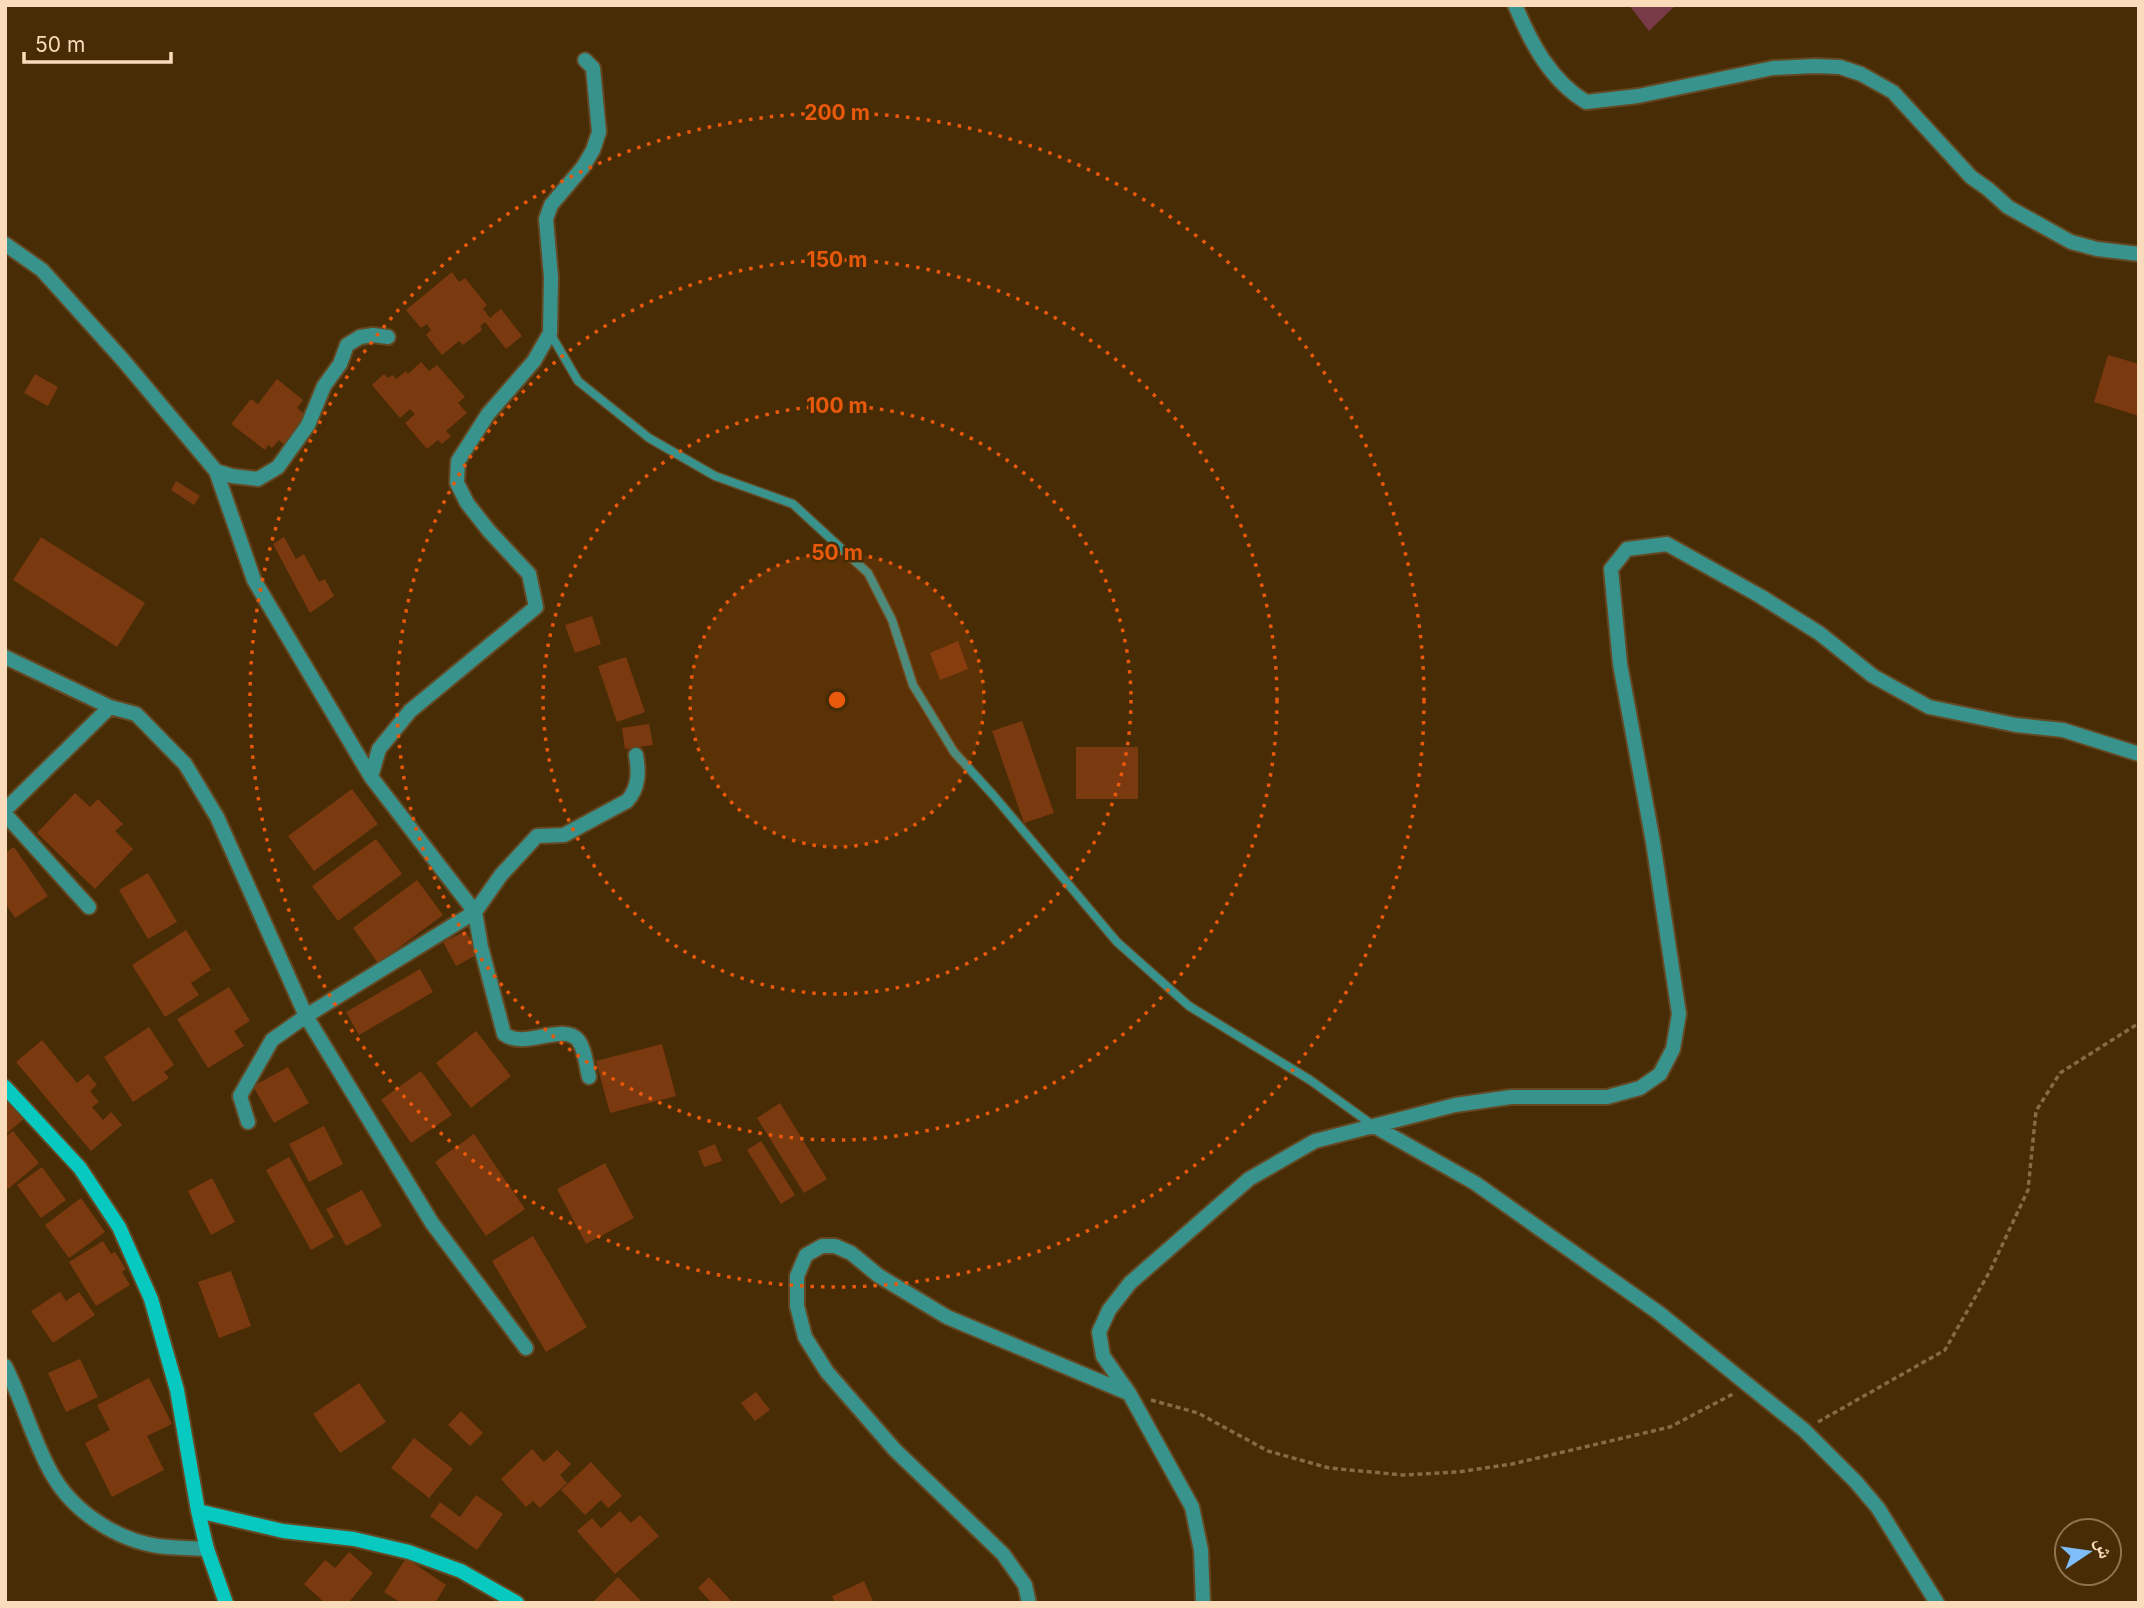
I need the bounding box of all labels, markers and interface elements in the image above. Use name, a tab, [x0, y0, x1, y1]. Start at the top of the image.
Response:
scale bar	[24, 21, 172, 65]
text: 50 m	[35, 32, 85, 57]
text: 200 m	[804, 100, 870, 125]
text: 150 m	[807, 247, 867, 272]
text: 100 m	[806, 393, 868, 418]
text: 50 m	[811, 540, 863, 565]
centre of rings	[825, 688, 849, 712]
north arrow	[2053, 1517, 2123, 1587]
text: ش	[2091, 1536, 2118, 1561]

